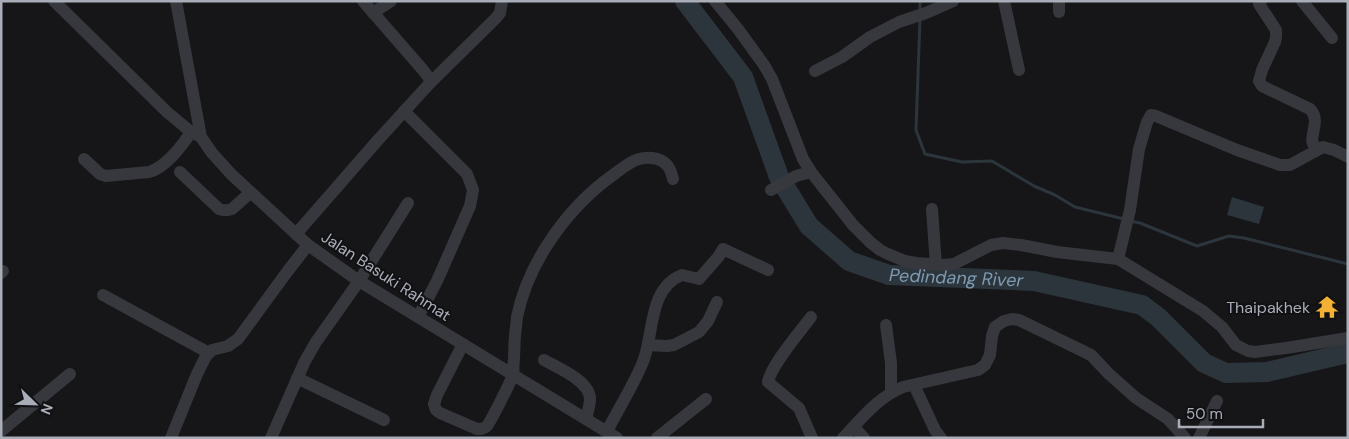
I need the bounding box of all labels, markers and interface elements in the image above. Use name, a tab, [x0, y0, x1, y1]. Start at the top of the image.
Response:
street label: Jalan Basuki Rahmat	[317, 226, 455, 326]
water label: Pedindang River	[888, 263, 1025, 293]
temple icon: Thaipakhek	[1314, 294, 1340, 320]
place label: Thaipakhek	[1226, 297, 1310, 318]
north arrow	[10, 379, 60, 429]
scale bar	[1179, 396, 1263, 428]
text: N	[37, 401, 57, 417]
text: 50 m	[1186, 404, 1223, 424]

